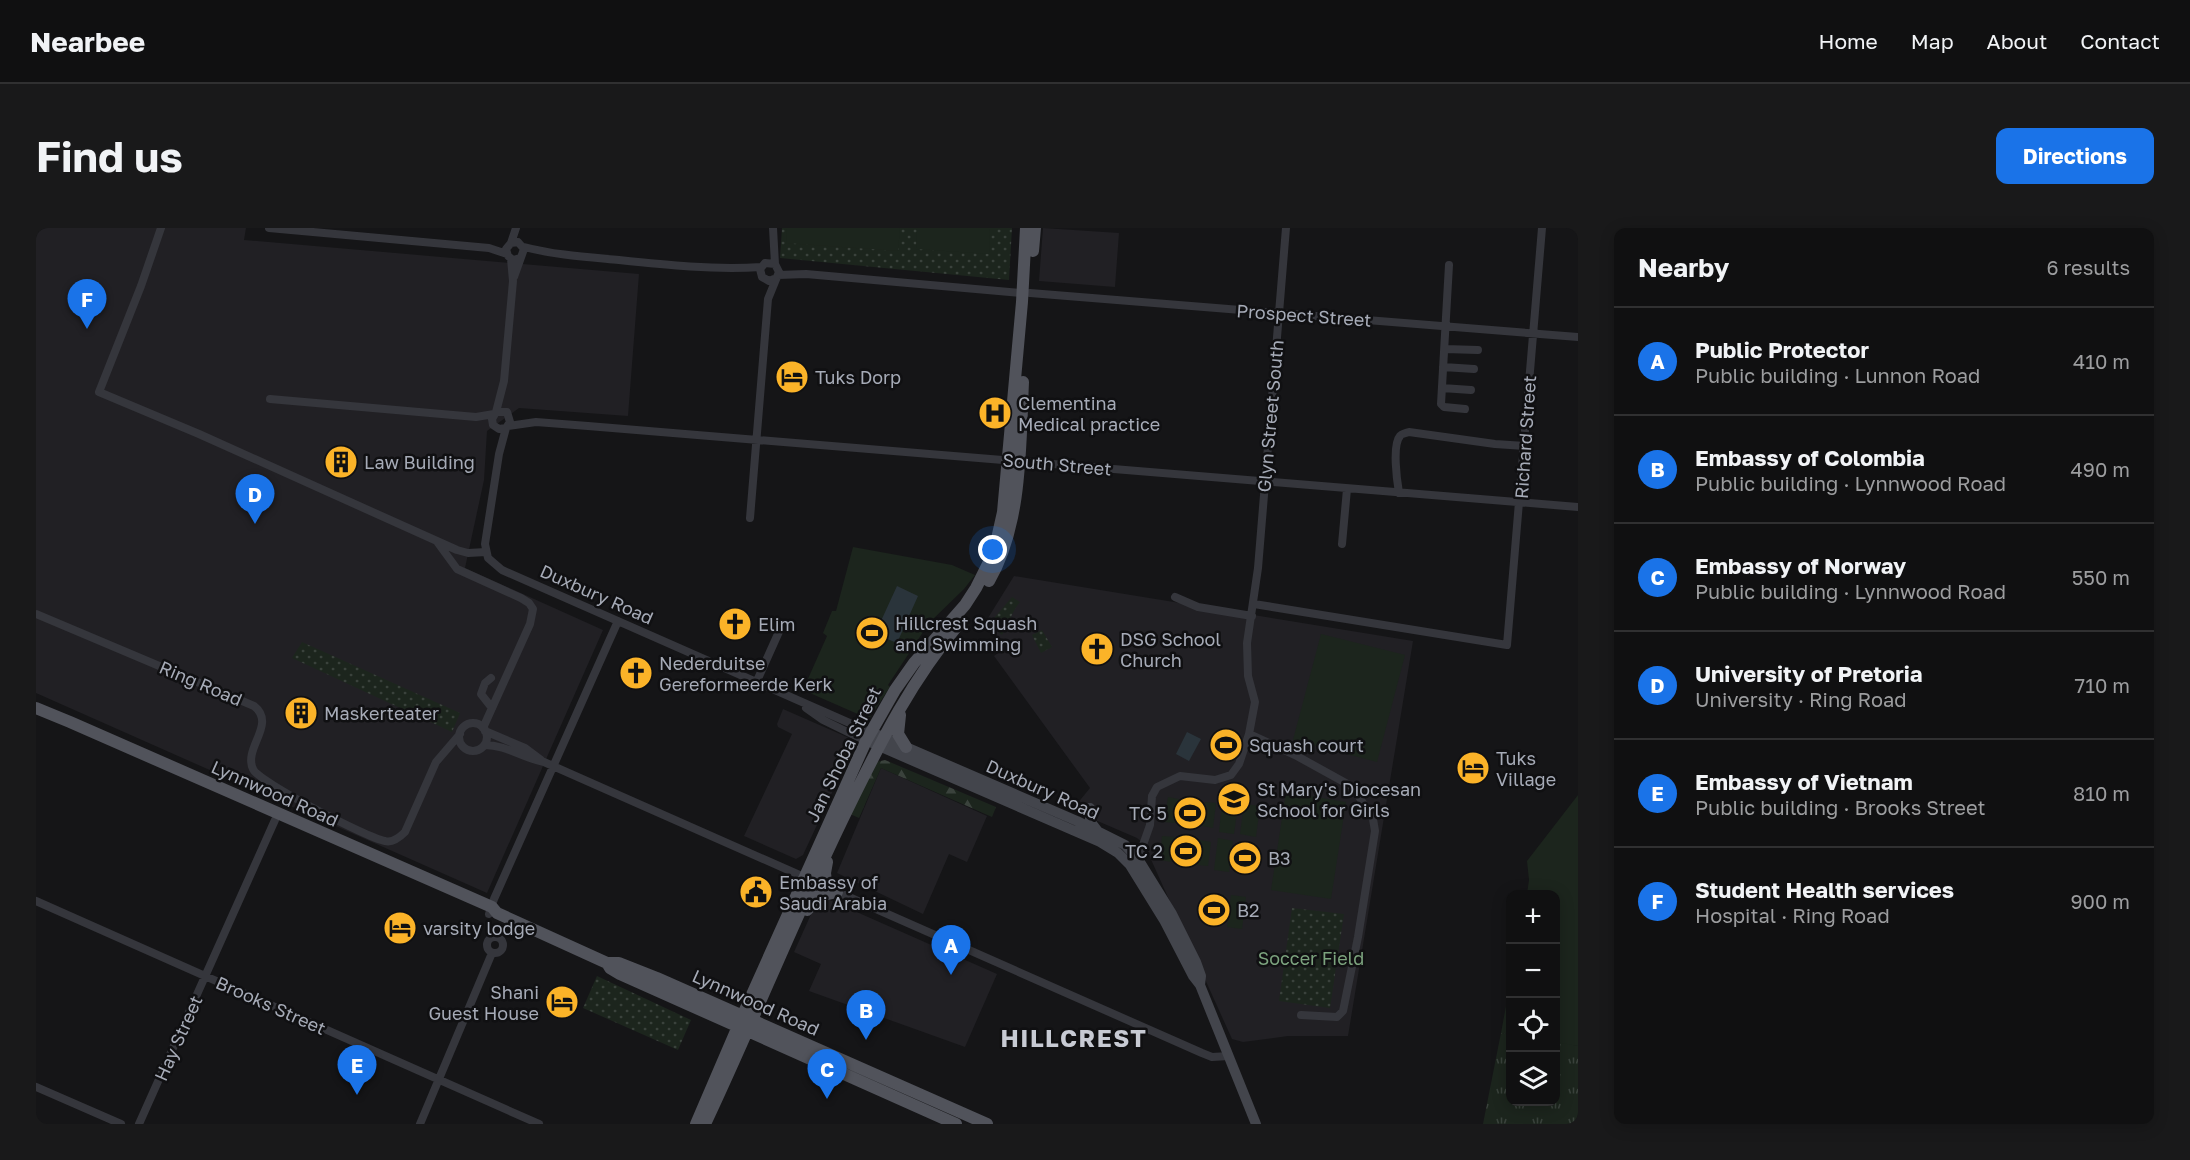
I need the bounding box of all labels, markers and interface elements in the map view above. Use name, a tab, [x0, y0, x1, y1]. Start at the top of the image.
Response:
text: Nearbee	[30, 25, 145, 58]
text: Home	[1818, 28, 1878, 54]
text: Map	[1911, 28, 1954, 54]
text: About	[1987, 28, 2047, 54]
text: Contact	[2080, 28, 2160, 54]
button: Directions	[1996, 128, 2154, 184]
text: Find us	[36, 131, 183, 181]
text: Nearby	[1638, 252, 1729, 283]
text: 6 results	[2046, 255, 2130, 279]
pin: F	[68, 279, 106, 329]
street label: Prospect Street	[1236, 299, 1372, 331]
text: Public Protector	[1695, 336, 1869, 363]
street label: Glyn Street South	[1252, 339, 1288, 493]
text: A	[1650, 349, 1665, 373]
text: 410 m	[2073, 349, 2130, 373]
hotel icon: Tuks Dorp	[774, 359, 810, 395]
text: Public building · Lunnon Road	[1695, 363, 1980, 387]
place label: Tuks Dorp	[815, 366, 901, 388]
street label: Richard Street	[1510, 374, 1540, 500]
place label: Clementina Medical practice	[1018, 392, 1160, 435]
hospital icon: Clementina Medical practice	[977, 395, 1013, 431]
building icon: Law Building	[323, 444, 359, 480]
text: Embassy of Colombia	[1695, 444, 1925, 471]
street label: South Street	[1002, 448, 1112, 480]
place label: Law Building	[364, 451, 475, 473]
text: B	[1650, 457, 1665, 481]
text: 490 m	[2071, 457, 2130, 481]
text: Public building · Lynnwood Road	[1695, 471, 2006, 495]
pin: D	[236, 474, 274, 524]
your location	[978, 535, 1007, 564]
text: Embassy of Norway	[1695, 552, 1906, 579]
street label: Duxbury Road	[537, 559, 657, 629]
text: C	[1650, 565, 1665, 589]
text: 550 m	[2072, 565, 2130, 589]
text: Public building · Lynnwood Road	[1695, 579, 2006, 603]
church icon: Elim	[717, 606, 753, 642]
place label: Hillcrest Squash and Swimming	[895, 612, 1037, 655]
place label: Elim	[758, 613, 796, 635]
sports icon: Hillcrest Squash and Swimming	[854, 615, 890, 651]
place label: DSG School Church	[1120, 628, 1221, 671]
church icon: DSG School Church	[1079, 631, 1115, 667]
place label: Nederduitse Gereformeerde Kerk	[659, 652, 833, 695]
church icon: Nederduitse Gereformeerde Kerk	[618, 655, 654, 691]
street label: Ring Road	[156, 656, 246, 710]
text: University of Pretoria	[1695, 660, 1923, 687]
text: D	[1650, 673, 1665, 697]
text: 710 m	[2075, 673, 2130, 697]
street label: Jan Shoba Street	[801, 683, 885, 825]
text: University · Ring Road	[1695, 687, 1907, 711]
building icon: Maskerteater	[283, 695, 319, 731]
place label: Maskerteater	[324, 702, 439, 724]
sports icon: Squash court	[1208, 727, 1244, 763]
place label: Squash court	[1249, 734, 1364, 756]
place label: Tuks Village	[1496, 747, 1556, 790]
hotel icon: Tuks Village	[1455, 750, 1491, 786]
street label: Duxbury Road	[983, 754, 1103, 824]
street label: Lynnwood Road	[208, 755, 342, 831]
text: Embassy of Vietnam	[1695, 768, 1913, 795]
place label: St Mary's Diocesan School for Girls	[1257, 778, 1421, 821]
school or university icon: St Mary's Diocesan School for Girls	[1216, 781, 1252, 817]
text: E	[1651, 781, 1664, 805]
text: 810 m	[2073, 781, 2130, 805]
sports icon: TC 5	[1172, 795, 1208, 831]
text: Public building · Brooks Street	[1695, 795, 1985, 819]
place label: TC 5	[1129, 802, 1167, 824]
sports icon: TC 2	[1168, 833, 1204, 869]
place label: TC 2	[1125, 840, 1163, 862]
sports icon: B3	[1227, 840, 1263, 876]
place label: B3	[1268, 847, 1291, 869]
place label: Embassy of Saudi Arabia	[779, 871, 887, 914]
public building icon: Embassy of Saudi Arabia	[738, 874, 774, 910]
text: Student Health services	[1695, 876, 1954, 903]
text: F	[1652, 889, 1663, 913]
text: 900 m	[2070, 889, 2130, 913]
map controls	[1506, 890, 1560, 1106]
button: +	[1506, 890, 1560, 944]
sports icon: B2	[1196, 892, 1232, 928]
place label: B2	[1237, 899, 1260, 921]
text: Hospital · Ring Road	[1695, 903, 1890, 927]
hotel icon: varsity lodge	[382, 910, 418, 946]
place label: varsity lodge	[423, 917, 535, 939]
pin: A	[932, 926, 970, 975]
button: −	[1506, 944, 1560, 998]
park label: Soccer Field	[1258, 947, 1364, 969]
street label: Lynnwood Road	[689, 964, 823, 1040]
street label: Brooks Street	[213, 971, 329, 1039]
place label: Shani Guest House	[428, 981, 539, 1024]
hotel icon: Shani Guest House	[544, 984, 580, 1020]
pin: B	[846, 990, 886, 1040]
street label: Hay Street	[149, 992, 207, 1084]
button: locate	[1506, 998, 1560, 1052]
district label: HILLCREST	[1001, 1023, 1147, 1052]
pin: E	[338, 1046, 376, 1095]
pin: C	[808, 1050, 846, 1099]
button: layers	[1506, 1052, 1560, 1106]

